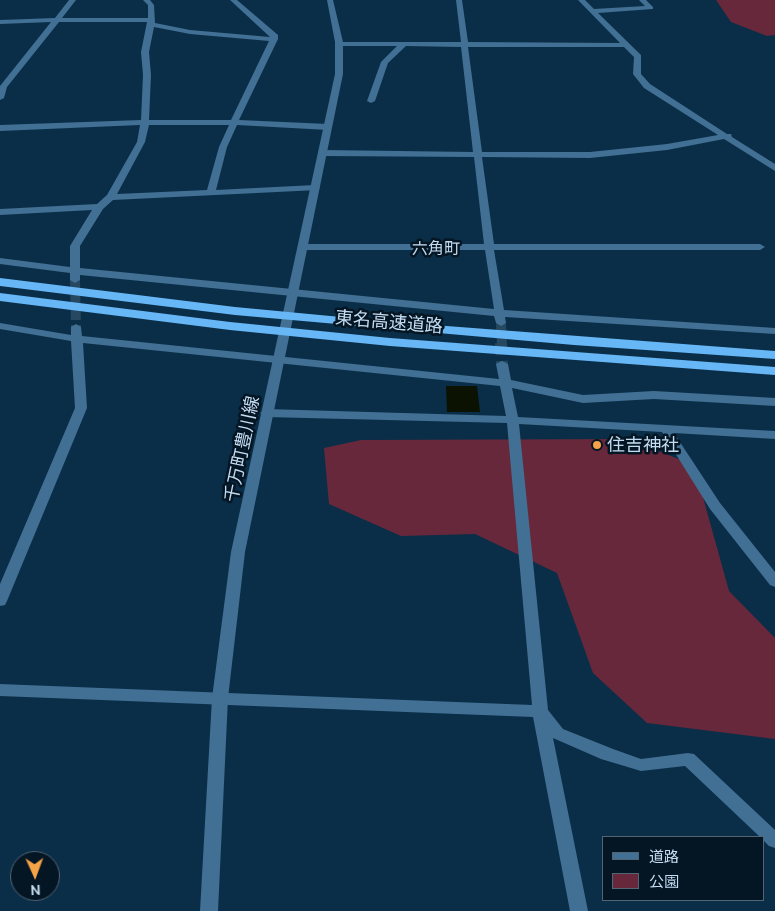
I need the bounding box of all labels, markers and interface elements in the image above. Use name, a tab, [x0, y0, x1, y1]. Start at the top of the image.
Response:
district label: 六角町	[412, 239, 460, 259]
street label: 東名高速道路	[334, 307, 444, 337]
street label: 千万町豊川線	[220, 394, 264, 504]
place label: 住吉神社	[607, 434, 679, 456]
marker: 住吉神社	[591, 439, 603, 451]
legend	[602, 836, 765, 901]
text: 道路	[649, 848, 679, 865]
north arrow	[10, 851, 60, 901]
text: 公園	[649, 873, 679, 890]
text: N	[30, 882, 41, 898]

